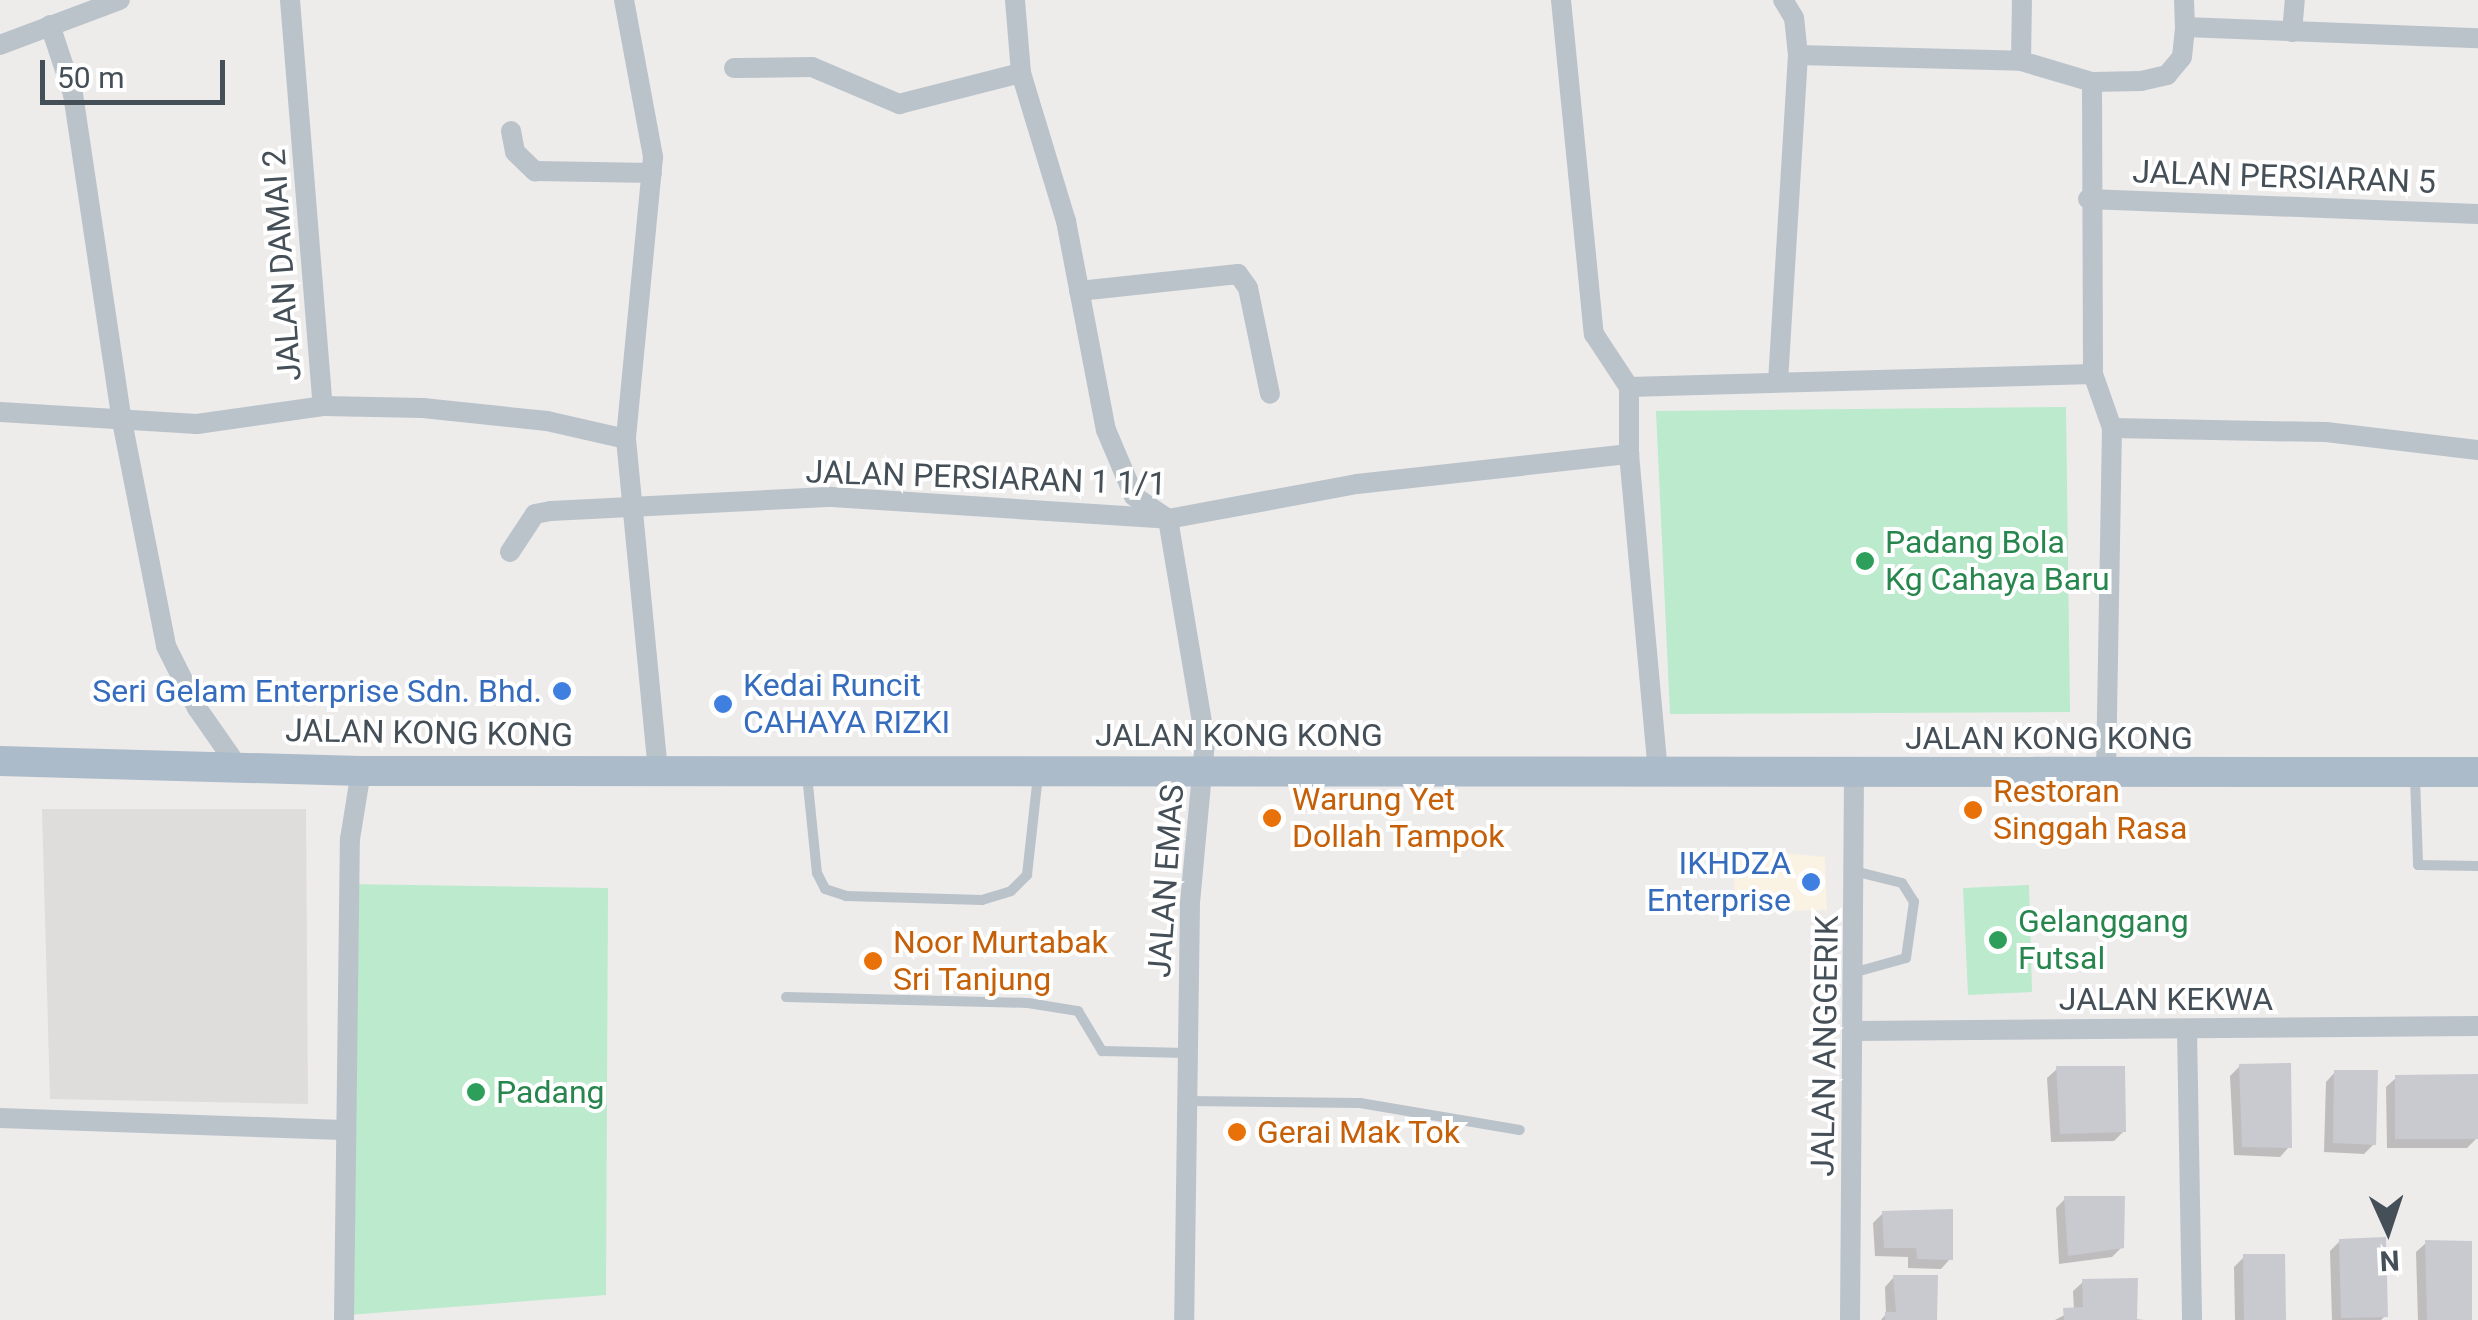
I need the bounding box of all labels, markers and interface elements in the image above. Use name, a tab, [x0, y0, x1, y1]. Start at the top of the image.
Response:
scale bar	[45, 40, 230, 102]
text: 50 m	[57, 60, 124, 95]
street label: JALAN DAMAI 2	[255, 148, 309, 382]
street label: JALAN PERSIARAN 5	[2132, 153, 2436, 201]
street label: JALAN PERSIARAN 1 1/1	[805, 453, 1167, 503]
place label: Padang Bola Kg Cahaya Baru	[1885, 524, 2110, 599]
marker: Padang Bola Kg Cahaya Baru	[1854, 550, 1876, 572]
place label: Kedai Runcit CAHAYA RIZKI	[743, 667, 950, 742]
place label: Seri Gelam Enterprise Sdn. Bhd.	[92, 672, 542, 710]
marker: Seri Gelam Enterprise Sdn. Bhd.	[551, 680, 573, 702]
marker: Kedai Runcit CAHAYA RIZKI	[712, 693, 734, 715]
street label: JALAN KONG KONG	[285, 711, 573, 755]
street label: JALAN KONG KONG	[1095, 716, 1383, 754]
street label: JALAN KONG KONG	[1905, 719, 2193, 757]
place label: Restoran Singgah Rasa	[1993, 773, 2187, 848]
place label: Warung Yet Dollah Tampok	[1292, 781, 1505, 856]
street label: JALAN EMAS	[1140, 783, 1192, 979]
marker: Restoran Singgah Rasa	[1962, 799, 1984, 821]
marker: Warung Yet Dollah Tampok	[1261, 807, 1283, 829]
place label: IKHDZA Enterprise	[1647, 845, 1791, 920]
marker: IKHDZA Enterprise	[1800, 871, 1822, 893]
place label: Gelanggang Futsal	[2018, 903, 2189, 978]
street label: JALAN ANGGERIK	[1804, 915, 1846, 1177]
place label: Noor Murtabak Sri Tanjung	[893, 924, 1108, 999]
marker: Gelanggang Futsal	[1987, 929, 2009, 951]
marker: Noor Murtabak Sri Tanjung	[862, 950, 884, 972]
street label: JALAN KEKWA	[2059, 980, 2273, 1018]
place label: Padang	[496, 1073, 605, 1111]
marker: Padang	[465, 1081, 487, 1103]
place label: Gerai Mak Tok	[1257, 1113, 1461, 1151]
marker: Gerai Mak Tok	[1226, 1121, 1248, 1143]
north arrow	[2338, 1180, 2438, 1280]
text: N	[2379, 1243, 2400, 1277]

